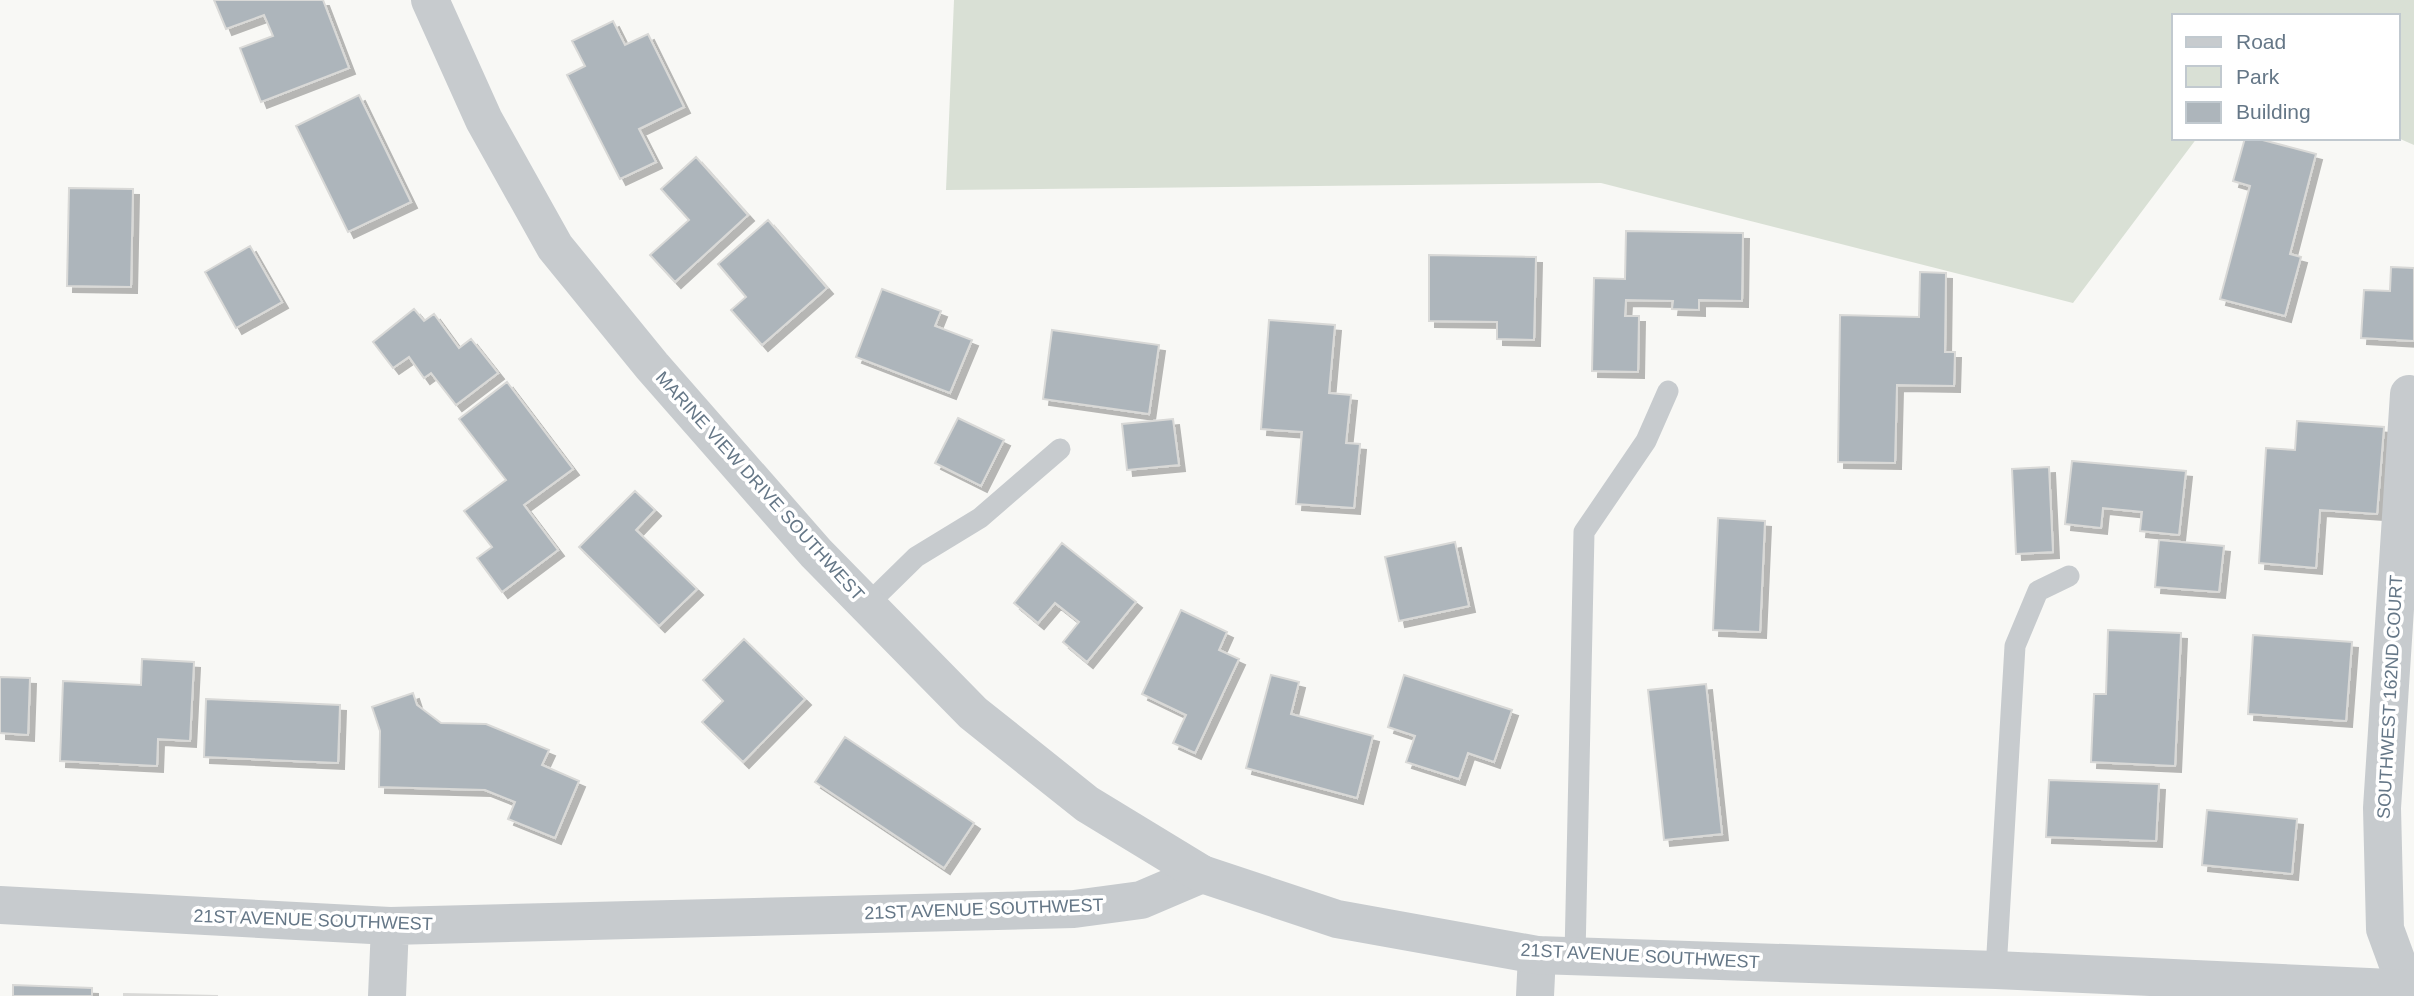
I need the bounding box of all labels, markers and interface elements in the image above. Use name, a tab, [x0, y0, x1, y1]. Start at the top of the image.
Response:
legend	[2172, 14, 2400, 140]
text: Road	[2236, 30, 2286, 53]
text: Park	[2236, 65, 2280, 88]
text: Building	[2236, 100, 2311, 123]
street label: MARINE VIEW DRIVE SOUTHWEST	[652, 367, 868, 605]
street label: SOUTHWEST 162ND COURT	[2374, 574, 2406, 820]
street label: 21ST AVENUE SOUTHWEST	[864, 895, 1104, 923]
street label: 21ST AVENUE SOUTHWEST	[193, 906, 433, 934]
street label: 21ST AVENUE SOUTHWEST	[1520, 940, 1760, 972]

